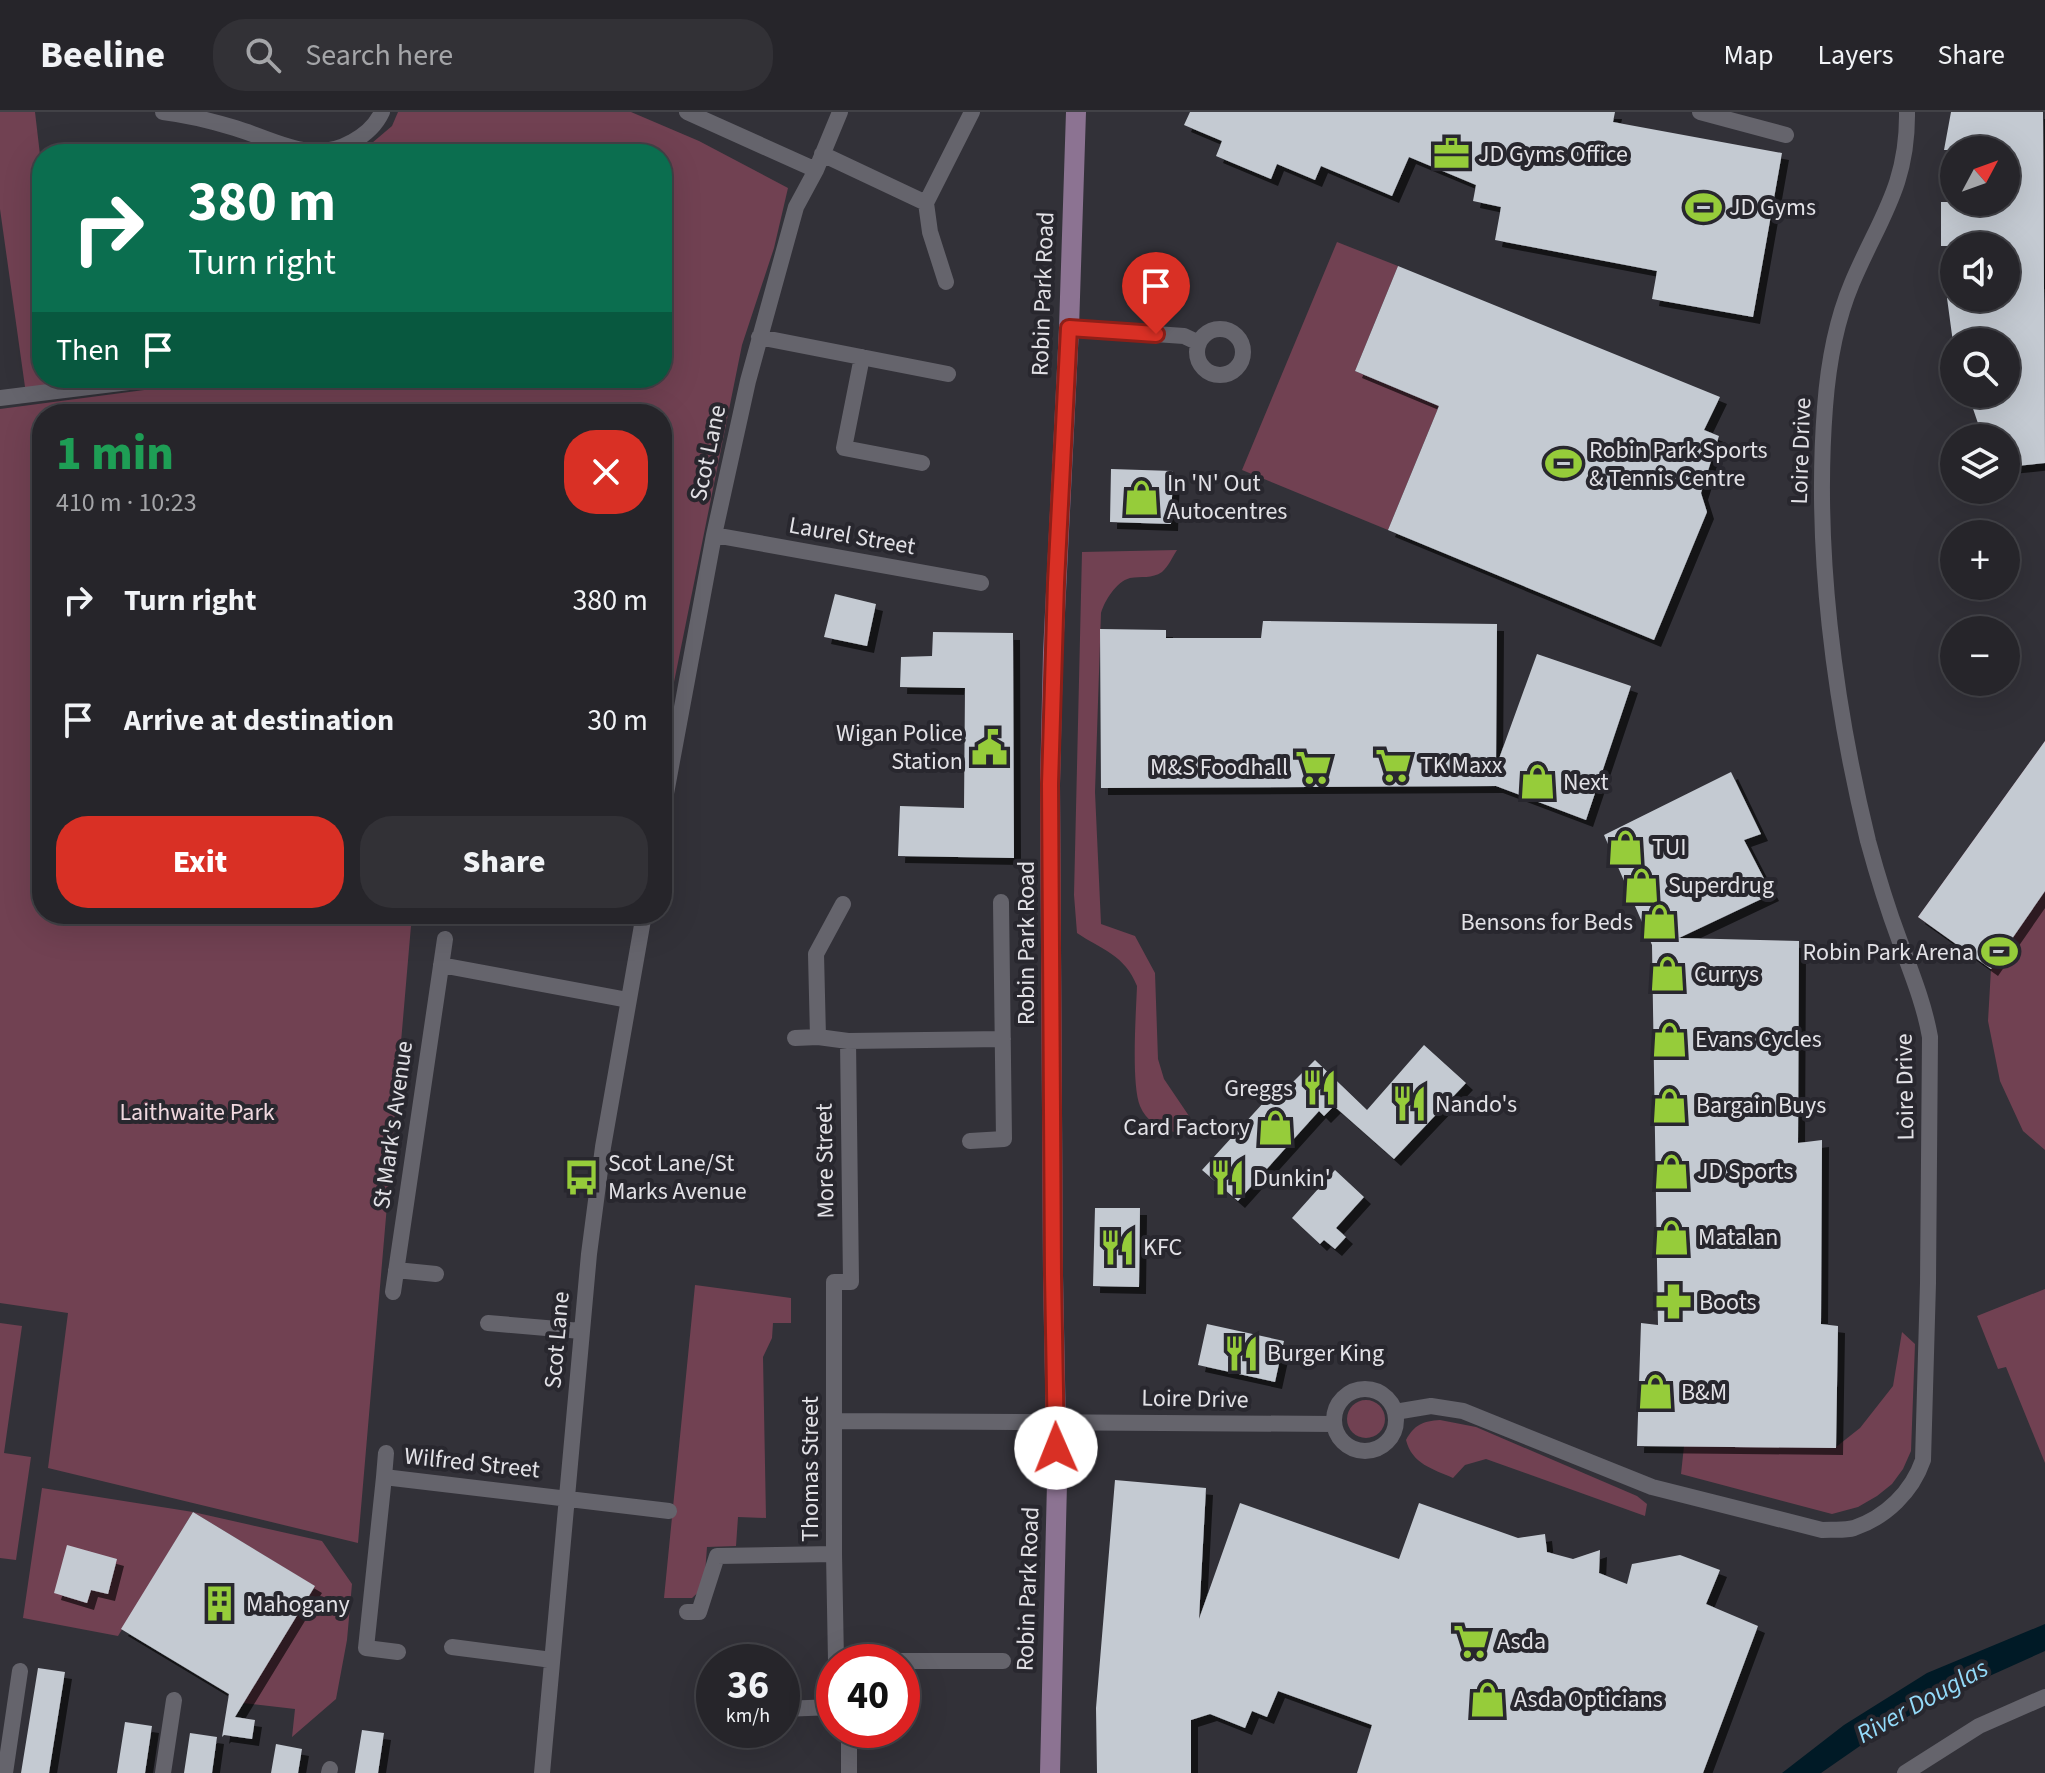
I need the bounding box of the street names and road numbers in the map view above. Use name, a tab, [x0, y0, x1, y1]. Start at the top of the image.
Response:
street label: Robin Park Road	[1023, 211, 1063, 377]
street label: Loire Drive	[1782, 397, 1820, 505]
street label: Scot Lane	[681, 402, 735, 504]
street label: Laurel Street	[786, 508, 918, 564]
street label: Robin Park Road	[1009, 861, 1044, 1025]
street label: Loire Drive	[1887, 1033, 1923, 1141]
street label: St Mark's Avenue	[364, 1039, 422, 1211]
street label: More Street	[806, 1103, 844, 1219]
street label: Scot Lane	[535, 1290, 579, 1390]
street label: Loire Drive	[1141, 1381, 1249, 1417]
street label: Thomas Street	[793, 1396, 828, 1542]
street label: Wilfred Street	[402, 1438, 542, 1488]
street label: Robin Park Road	[1008, 1506, 1048, 1672]

